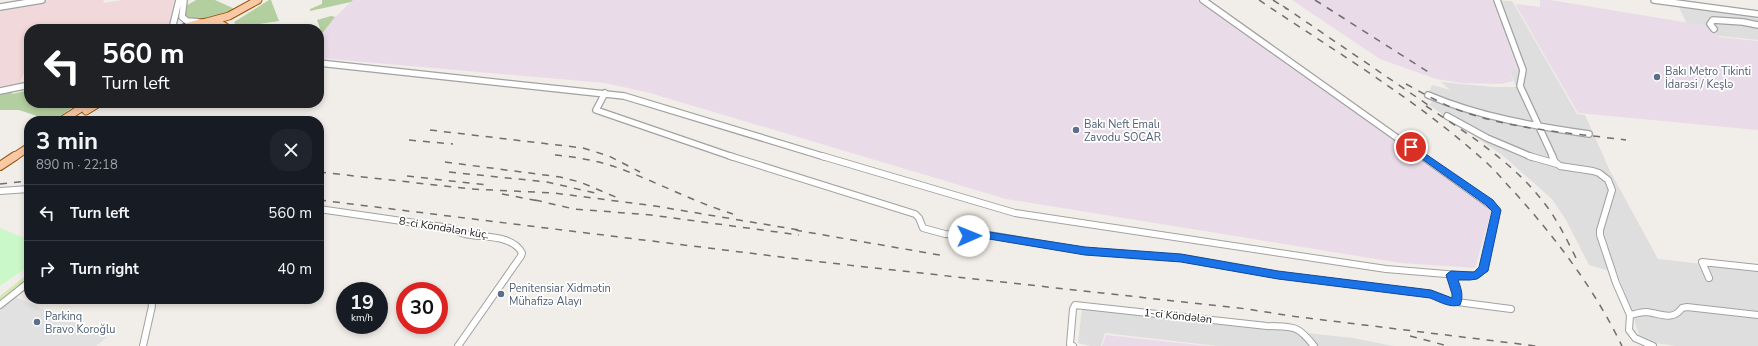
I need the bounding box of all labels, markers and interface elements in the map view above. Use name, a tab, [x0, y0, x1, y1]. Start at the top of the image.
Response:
text: 560 m	[102, 35, 185, 73]
icon: left	[36, 40, 88, 92]
place label: Bakı Metro Tikinti İdarəsi / Keşlə	[1665, 64, 1751, 92]
text: Turn left	[102, 71, 170, 95]
marker: Bakı Metro Tikinti İdarəsi / Keşlə	[1652, 72, 1662, 82]
place label: Bakı Neft Emalı Zavodu SOCAR	[1084, 117, 1162, 145]
text: 3 min	[36, 125, 98, 157]
marker: Bakı Neft Emalı Zavodu SOCAR	[1071, 125, 1081, 135]
button: close	[270, 129, 312, 171]
pin	[1394, 130, 1428, 164]
icon: arrive	[1400, 136, 1422, 158]
text: 890 m · 22:18	[36, 156, 118, 174]
icon: left	[36, 202, 58, 224]
text: Turn left	[70, 203, 129, 223]
text: 560 m	[268, 203, 312, 223]
street label: 8-ci Köndələn küç.	[398, 213, 490, 243]
position arrow	[948, 215, 990, 257]
icon: right	[36, 258, 58, 280]
text: Turn right	[70, 259, 139, 279]
text: 40 m	[277, 259, 312, 279]
place label: Penitensiar Xidmətin Mühafizə Alayı	[509, 281, 611, 309]
speed limit sign: 30	[396, 282, 448, 334]
text: 19	[350, 289, 374, 316]
marker: Penitensiar Xidmətin Mühafizə Alayı	[496, 289, 506, 299]
street label: 1-ci Köndələn	[1143, 305, 1213, 327]
place label: Parkinq Bravo Koroğlu	[45, 309, 115, 337]
text: km/h	[351, 311, 373, 325]
marker: Parkinq Bravo Koroğlu	[32, 317, 42, 327]

